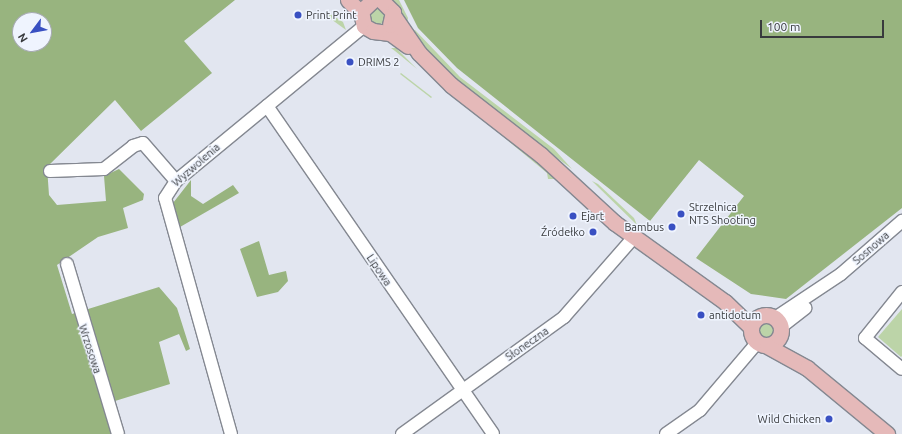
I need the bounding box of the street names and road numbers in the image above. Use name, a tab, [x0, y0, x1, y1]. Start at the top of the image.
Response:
street label: Wyzwolenia	[169, 141, 223, 189]
street label: Sosnowa	[850, 229, 892, 267]
street label: Lipowa	[364, 252, 394, 288]
street label: Wrzosowa	[76, 323, 104, 375]
street label: Słoneczna	[503, 324, 551, 364]

